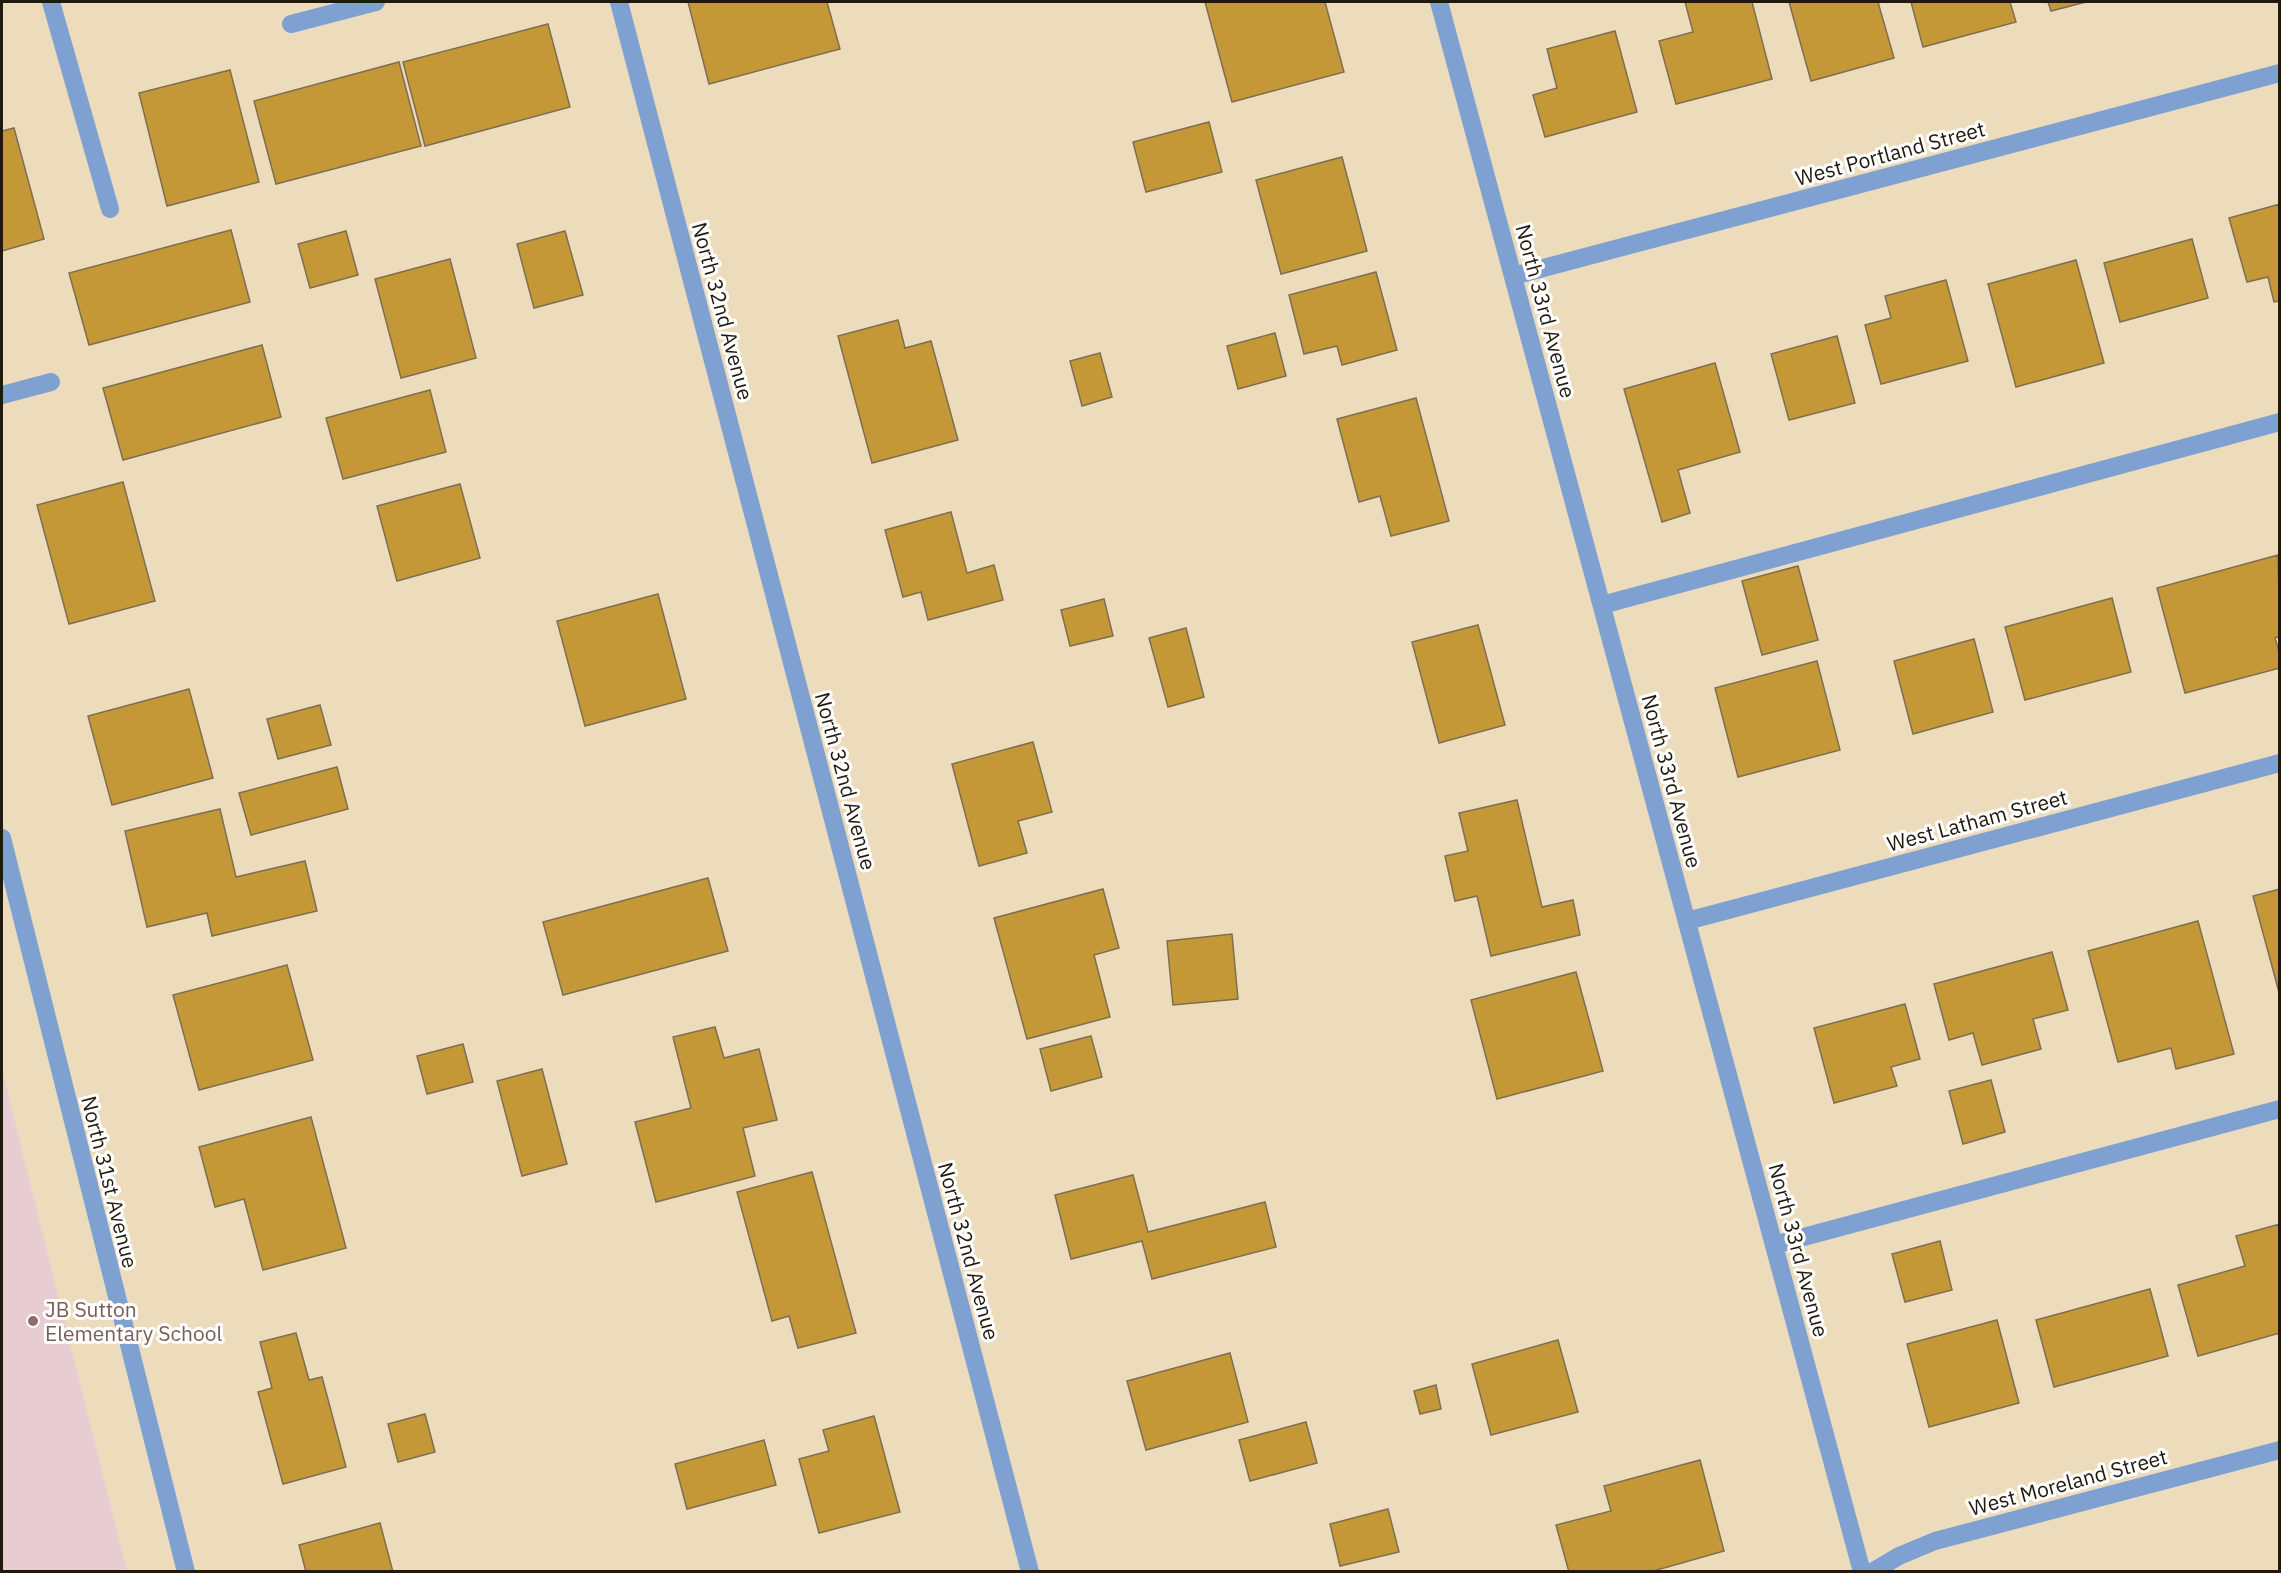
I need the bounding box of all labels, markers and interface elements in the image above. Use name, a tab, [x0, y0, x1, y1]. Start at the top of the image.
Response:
street label: West Portland Street	[1792, 114, 1988, 192]
street label: North 32nd Avenue	[686, 219, 760, 403]
street label: North 33rd Avenue	[1509, 221, 1583, 401]
street label: North 32nd Avenue	[809, 689, 883, 873]
street label: North 33rd Avenue	[1635, 691, 1709, 871]
street label: West Latham Street	[1884, 782, 2070, 858]
street label: North 31st Avenue	[75, 1093, 145, 1271]
street label: North 32nd Avenue	[932, 1159, 1006, 1343]
street label: North 33rd Avenue	[1762, 1160, 1836, 1340]
place label: JB Sutton Elementary School	[45, 1295, 222, 1347]
marker: JB Sutton Elementary School	[26, 1314, 40, 1328]
street label: West Moreland Street	[1966, 1442, 2170, 1522]

